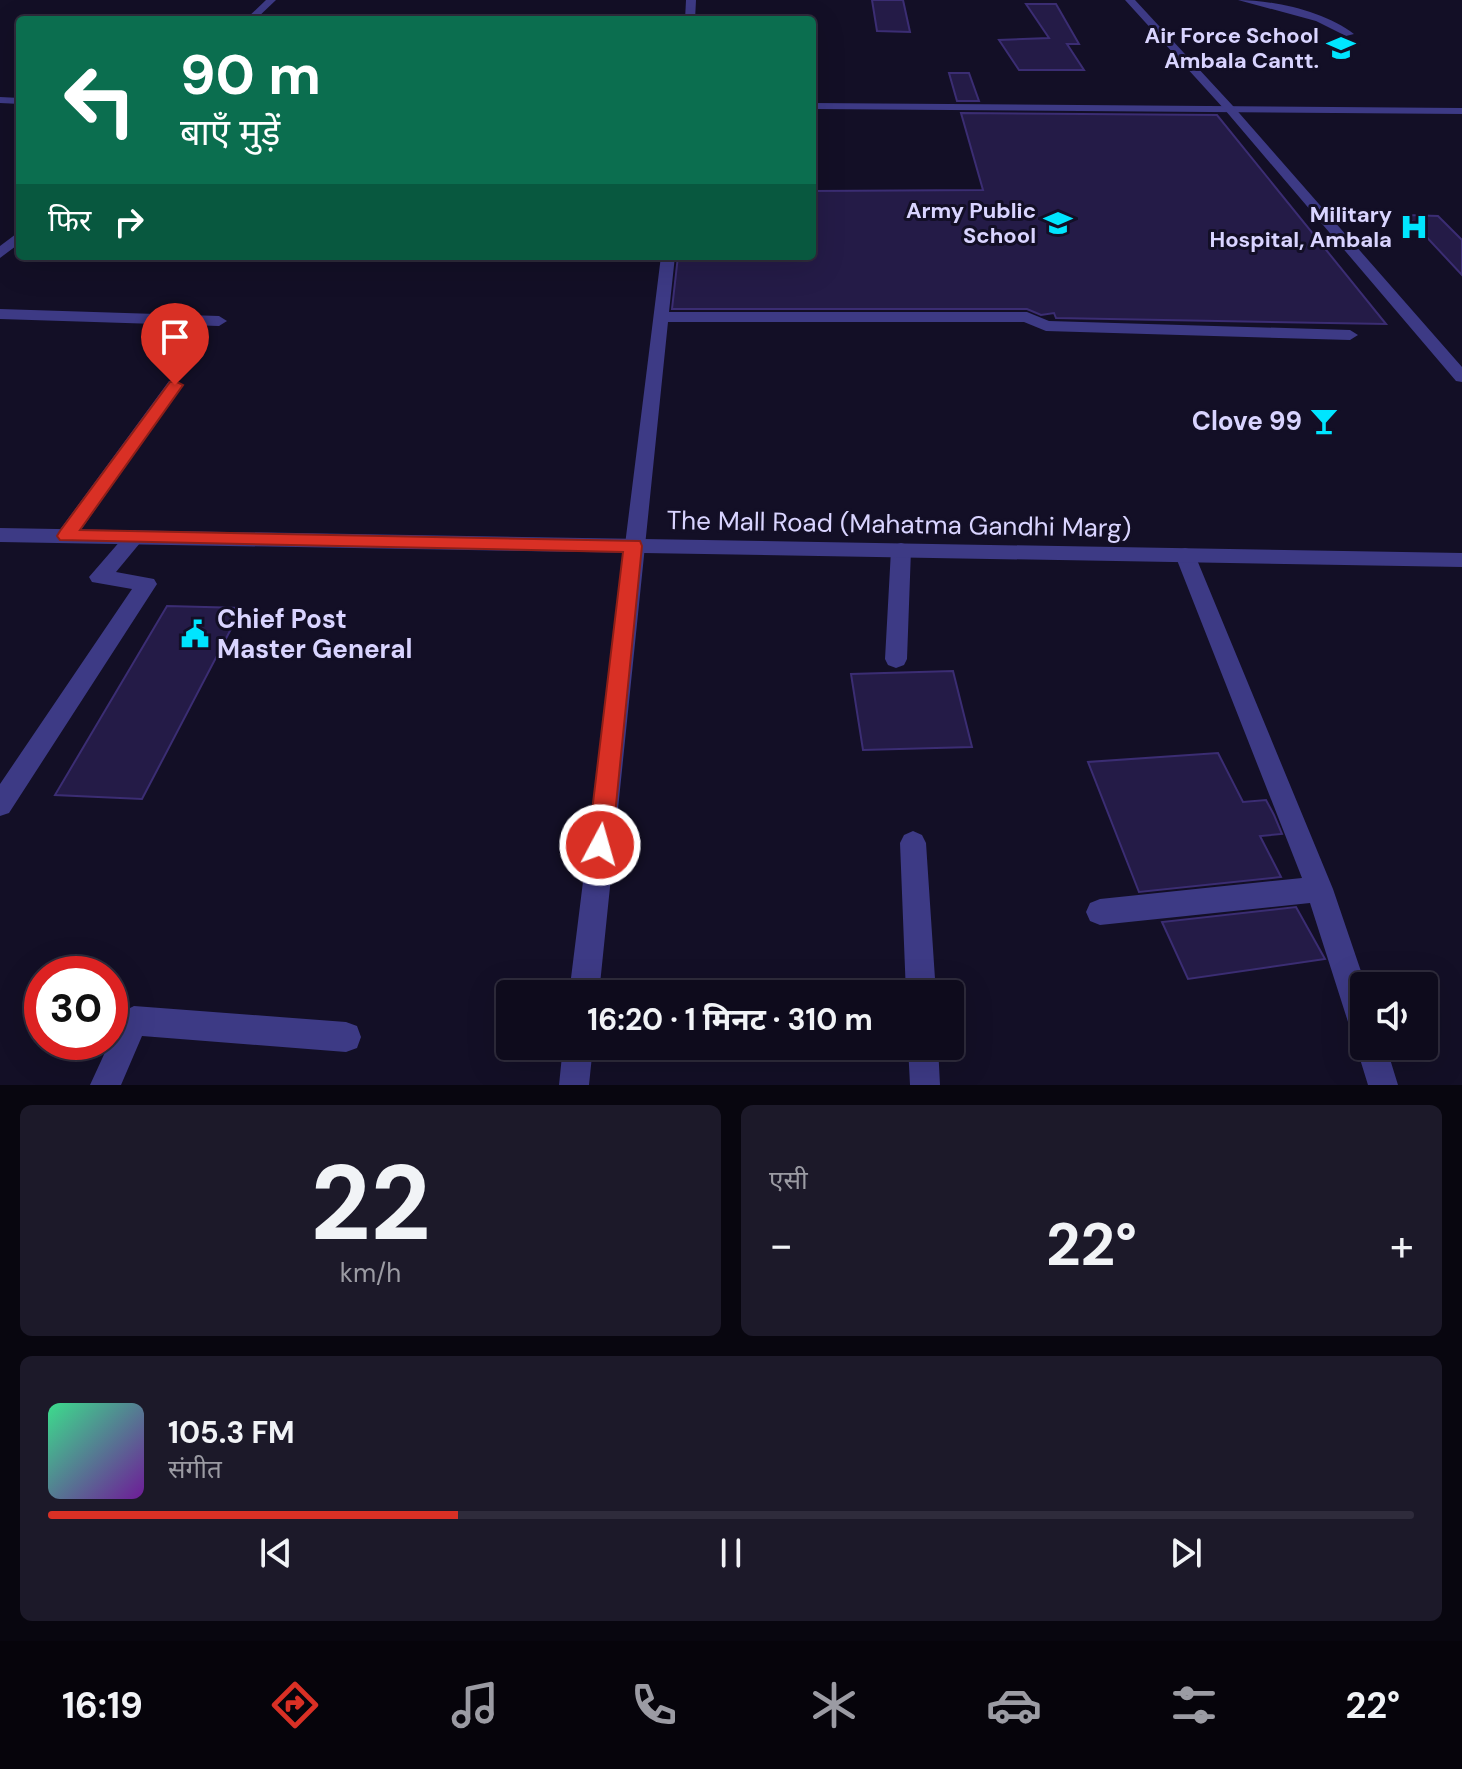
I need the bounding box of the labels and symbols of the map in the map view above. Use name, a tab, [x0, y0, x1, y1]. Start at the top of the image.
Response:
place label: Air Force School Ambala Cantt.	[1145, 21, 1319, 75]
school or university icon: Air Force School Ambala Cantt.	[1326, 33, 1356, 63]
place label: Army Public School	[906, 196, 1036, 250]
place label: Military Hospital, Ambala	[1209, 200, 1392, 254]
school or university icon: Army Public School	[1043, 208, 1073, 238]
hospital icon: Military Hospital, Ambala	[1399, 212, 1429, 242]
pin	[141, 303, 209, 385]
place label: Clove 99	[1192, 404, 1302, 438]
bar icon: Clove 99	[1309, 406, 1339, 436]
street label: The Mall Road (Mahatma Gandhi Marg)	[666, 503, 1132, 545]
place label: Chief Post Master General	[217, 602, 412, 666]
public building icon: Chief Post Master General	[180, 619, 210, 649]
position arrow	[558, 803, 642, 887]
speed limit sign: 30	[24, 956, 128, 1060]

